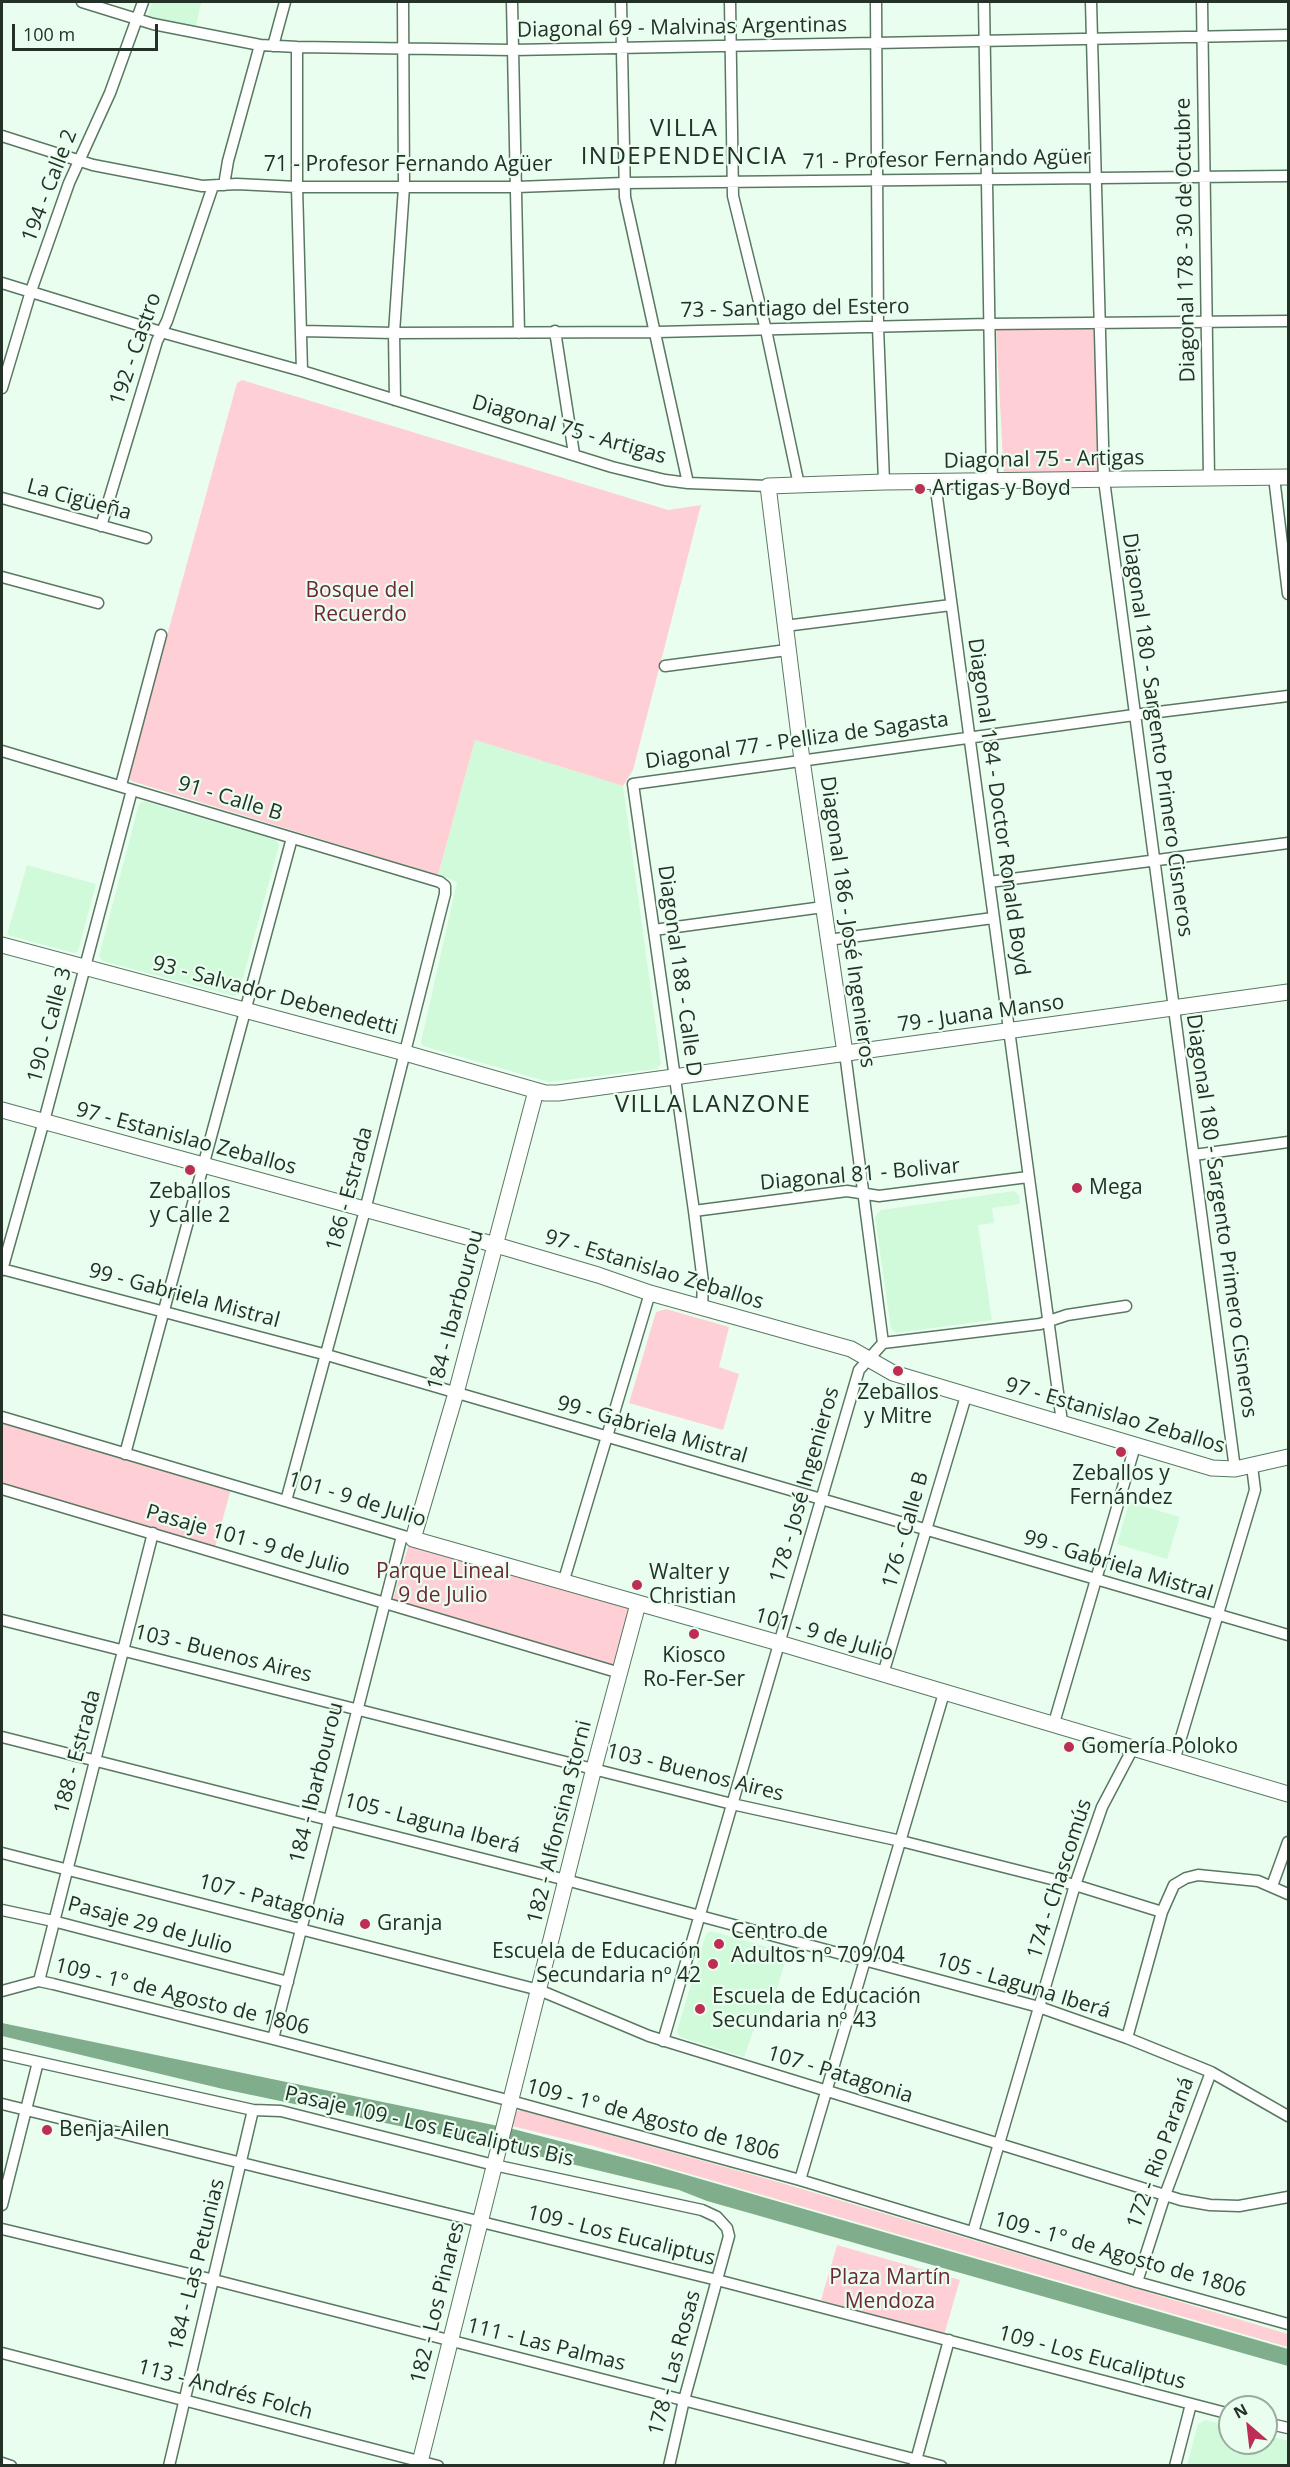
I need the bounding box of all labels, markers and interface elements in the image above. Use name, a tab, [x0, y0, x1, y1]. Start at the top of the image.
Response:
scale bar	[15, 12, 160, 50]
street label: Diagonal 69 - Malvinas Argentinas	[517, 13, 847, 43]
text: 100 m	[23, 22, 75, 46]
street label: Diagonal 178 - 30 de Octubre	[1171, 97, 1201, 383]
district label: VILLA INDEPENDENCIA	[581, 115, 787, 171]
street label: 194 - Calle 2	[17, 126, 83, 246]
street label: 71 - Profesor Fernando Agüer	[803, 145, 1091, 175]
street label: 71 - Profesor Fernando Agüer	[264, 152, 552, 178]
street label: 192 - Castro	[105, 289, 167, 409]
street label: 73 - Santiago del Estero	[680, 294, 910, 324]
street label: Diagonal 75 - Artigas	[469, 390, 669, 470]
street label: Diagonal 75 - Artigas	[943, 446, 1145, 474]
street label: La Cigüeña	[24, 474, 134, 526]
place label: Artigas y Boyd	[932, 476, 1071, 502]
marker: Artigas y Boyd	[913, 482, 927, 496]
street label: Diagonal 180 - Sargento Primero Cisneros	[1116, 531, 1198, 939]
park label: Bosque del Recuerdo	[305, 578, 415, 628]
street label: Diagonal 184 - Doctor Ronald Boyd	[962, 637, 1034, 977]
street label: Diagonal 77 - Pelliza de Sagasta	[644, 707, 950, 775]
street label: 91 - Calle B	[175, 771, 285, 827]
street label: Diagonal 186 - José Ingenieros	[814, 775, 880, 1069]
street label: Diagonal 188 - Calle D	[652, 864, 706, 1078]
street label: 93 - Salvador Debenedetti	[150, 951, 400, 1041]
street label: 190 - Calle 3	[23, 965, 77, 1085]
street label: 79 - Juana Manso	[896, 990, 1066, 1038]
street label: Diagonal 180 - Sargento Primero Cisneros	[1180, 1012, 1262, 1420]
district label: VILLA LANZONE	[615, 1091, 811, 1119]
street label: 97 - Estanislao Zeballos	[73, 1097, 299, 1181]
street label: 186 - Estrada	[321, 1124, 379, 1254]
street label: Diagonal 81 - Bolivar	[759, 1154, 961, 1196]
marker: Zeballos y Calle 2	[183, 1163, 197, 1177]
place label: Mega	[1089, 1175, 1143, 1201]
place label: Zeballos y Calle 2	[149, 1179, 231, 1229]
marker: Mega	[1070, 1181, 1084, 1195]
street label: 97 - Estanislao Zeballos	[542, 1225, 766, 1315]
street label: 184 - Ibarbourou	[422, 1227, 490, 1393]
street label: 99 - Gabriela Mistral	[86, 1258, 282, 1334]
marker: Zeballos y Mitre	[891, 1364, 905, 1378]
street label: 97 - Estanislao Zeballos	[1002, 1373, 1228, 1459]
place label: Zeballos y Mitre	[857, 1380, 939, 1430]
street label: 178 - José Ingenieros	[765, 1384, 845, 1586]
street label: 99 - Gabriela Mistral	[554, 1391, 750, 1469]
marker: Zeballos y Fernández	[1114, 1445, 1128, 1459]
place label: Zeballos y Fernández	[1069, 1461, 1173, 1511]
street label: 101 - 9 de Julio	[285, 1467, 429, 1533]
street label: 176 - Calle B	[877, 1469, 935, 1591]
street label: Pasaje 101 - 9 de Julio	[143, 1500, 353, 1582]
street label: 99 - Gabriela Mistral	[1020, 1525, 1216, 1607]
park label: Parque Lineal 9 de Julio	[376, 1559, 510, 1609]
place label: Walter y Christian	[649, 1560, 736, 1610]
marker: Walter y Christian	[630, 1578, 644, 1592]
street label: 101 - 9 de Julio	[752, 1603, 896, 1667]
street label: 103 - Buenos Aires	[132, 1620, 314, 1688]
marker: Kiosco Ro-Fer-Ser	[687, 1627, 701, 1641]
place label: Kiosco Ro-Fer-Ser	[643, 1643, 745, 1693]
street label: 188 - Estrada	[49, 1687, 107, 1817]
street label: 184 - Ibarbourou	[285, 1700, 349, 1866]
street label: 182 - Alfonsina Storni	[523, 1718, 597, 1926]
place label: Gomería Poloko	[1081, 1734, 1238, 1760]
street label: 103 - Buenos Aires	[604, 1739, 786, 1807]
marker: Gomería Poloko	[1062, 1740, 1076, 1754]
street label: 105 - Laguna Iberá	[341, 1788, 523, 1860]
street label: 174 - Chascomús	[1022, 1796, 1098, 1962]
street label: 107 - Patagonia	[196, 1869, 348, 1933]
street label: Pasaje 29 de Julio	[65, 1892, 235, 1960]
place label: Granja	[377, 1911, 442, 1937]
marker: Granja	[358, 1917, 372, 1931]
place label: Centro de Adultos nº 709/04	[731, 1919, 905, 1969]
marker: Centro de Adultos nº 709/04	[712, 1937, 726, 1951]
place label: Escuela de Educación Secundaria nº 42	[492, 1939, 701, 1989]
street label: 105 - Laguna Iberá	[933, 1947, 1113, 2025]
street label: 109 - 1° de Agosto de 1806	[52, 1953, 312, 2041]
marker: Escuela de Educación Secundaria nº 42	[706, 1957, 720, 1971]
place label: Escuela de Educación Secundaria nº 43	[712, 1984, 921, 2034]
marker: Escuela de Educación Secundaria nº 43	[693, 2002, 707, 2016]
street label: 107 - Patagonia	[764, 2041, 916, 2109]
street label: 109 - 1° de Agosto de 1806	[524, 2074, 782, 2166]
street label: 172 - Rio Paraná	[1122, 2074, 1200, 2232]
street label: Pasaje 109 - Los Eucaliptus Bis	[282, 2081, 576, 2173]
place label: Benja-Ailen	[59, 2117, 170, 2143]
marker: Benja-Ailen	[40, 2123, 54, 2137]
street label: 184 - Las Petunias	[163, 2176, 231, 2354]
street label: 109 - Los Eucaliptus	[524, 2200, 718, 2272]
street label: 109 - 1° de Agosto de 1806	[991, 2207, 1249, 2303]
street label: 182 - Los Pinares	[406, 2220, 470, 2386]
park label: Plaza Martín Mendoza	[829, 2265, 951, 2315]
street label: 178 - Las Rosas	[644, 2288, 706, 2438]
street label: 111 - Las Palmas	[464, 2313, 628, 2377]
street label: 109 - Los Eucaliptus	[996, 2321, 1188, 2395]
street label: 113 - Andrés Folch	[135, 2355, 315, 2425]
north arrow	[1218, 2395, 1278, 2455]
text: N	[1230, 2398, 1251, 2424]

